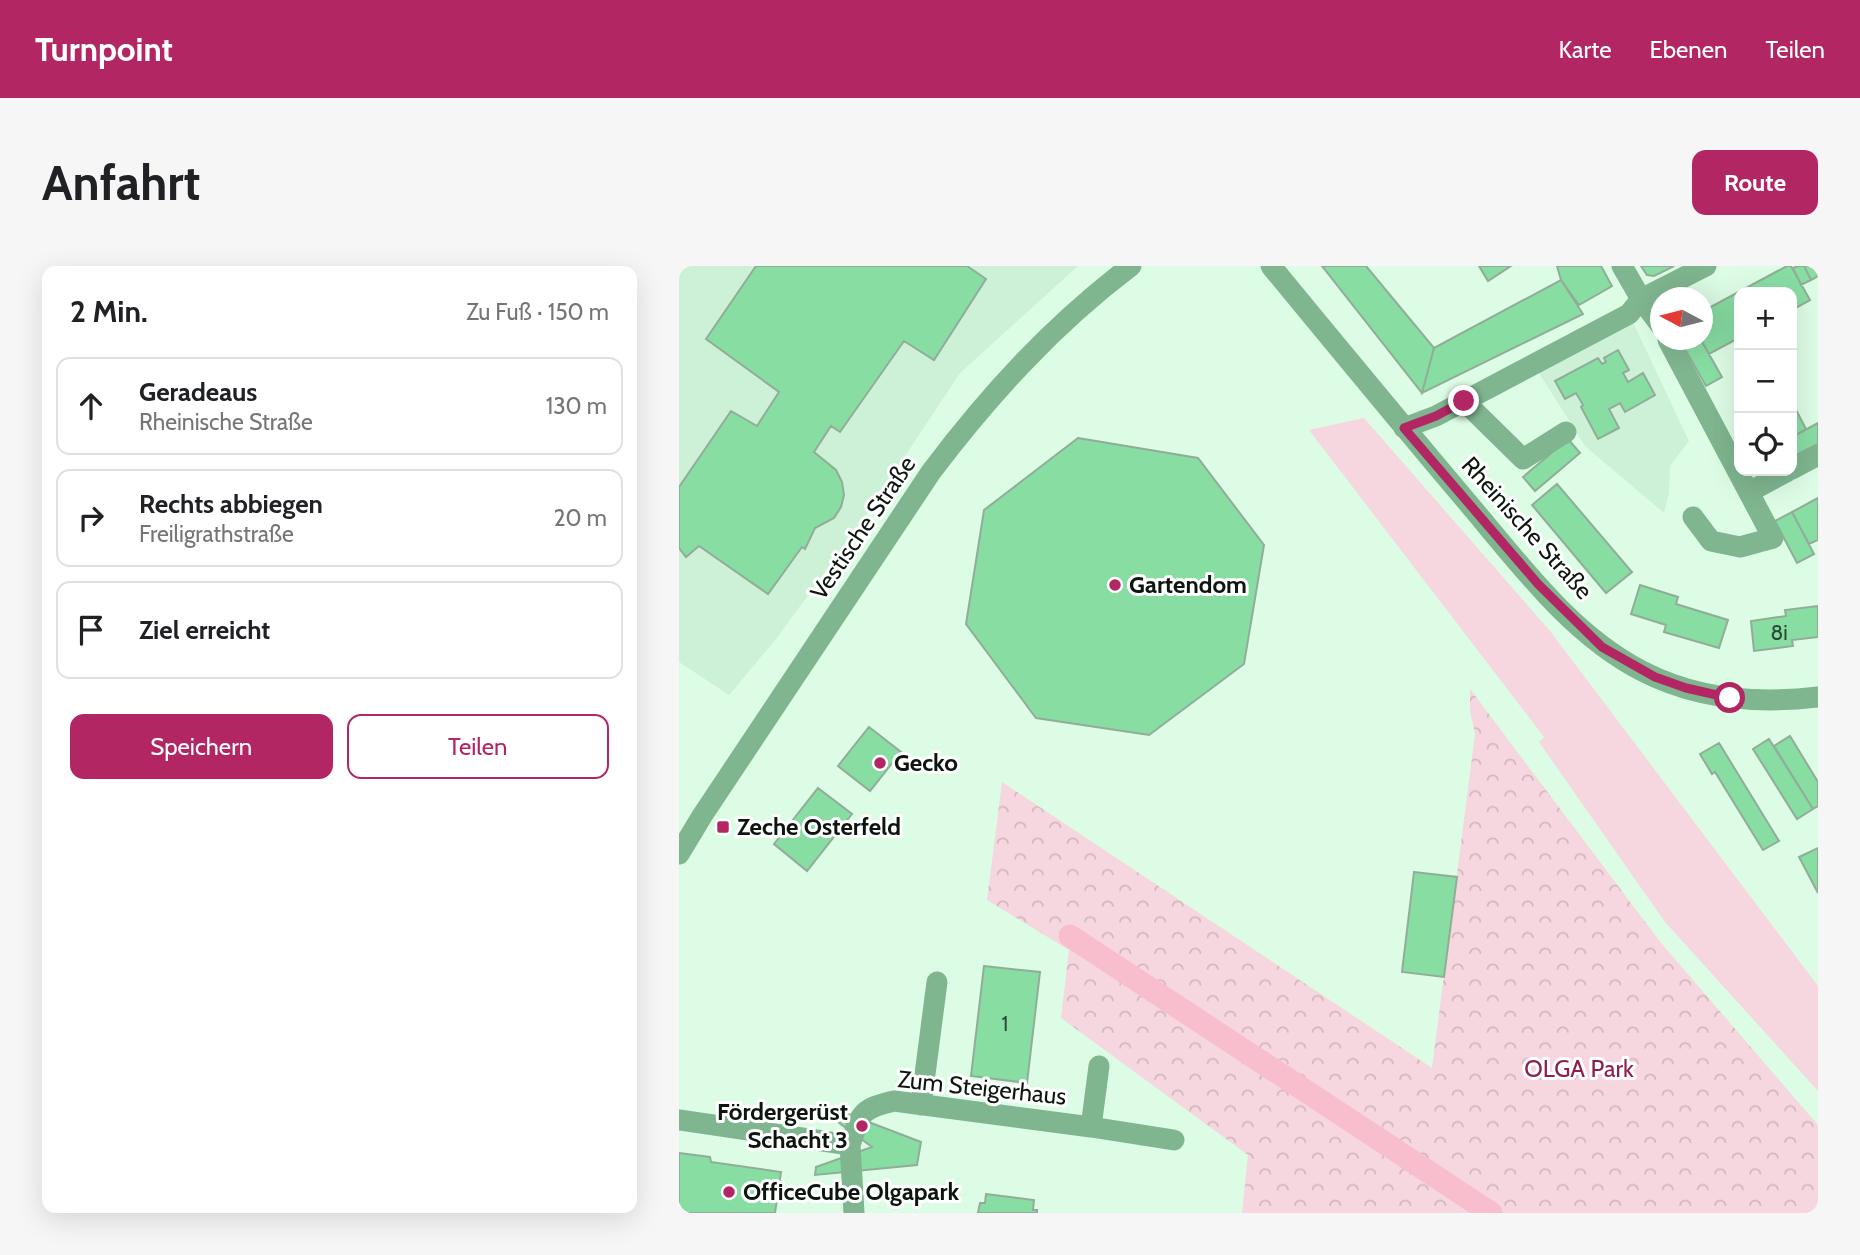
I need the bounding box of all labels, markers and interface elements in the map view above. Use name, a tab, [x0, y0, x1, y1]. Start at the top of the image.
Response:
text: Turnpoint	[35, 29, 173, 69]
text: Karte	[1558, 35, 1611, 64]
text: Ebenen	[1649, 35, 1727, 64]
text: Teilen	[1765, 35, 1825, 64]
button: Route	[1692, 150, 1818, 215]
text: Anfahrt	[42, 153, 200, 212]
north arrow	[1650, 287, 1713, 350]
map controls	[1734, 287, 1797, 476]
button: +	[1734, 287, 1797, 350]
text: 2 Min.	[70, 293, 148, 330]
text: Zu Fuß · 150 m	[466, 298, 609, 326]
button: −	[1734, 350, 1797, 413]
text: Geradeaus	[139, 376, 257, 408]
route end	[1448, 385, 1479, 416]
icon: ahead	[72, 387, 110, 425]
text: 130 m	[546, 392, 607, 420]
text: Rheinische Straße	[139, 408, 313, 436]
button: locate	[1734, 413, 1797, 476]
street label: Vestische Straße	[804, 450, 921, 605]
street label: Rheinische Straße	[1456, 451, 1599, 605]
text: Rechts abbiegen	[139, 488, 323, 520]
icon: right	[72, 499, 110, 537]
text: 20 m	[554, 504, 607, 532]
text: Freiligrathstraße	[139, 520, 294, 548]
place label: Gartendom	[1129, 570, 1247, 599]
marker: Gartendom	[1107, 577, 1123, 593]
icon: arrive	[72, 611, 110, 649]
text: Ziel erreicht	[139, 614, 270, 646]
house number: 8i	[1770, 620, 1788, 645]
route start	[1714, 682, 1745, 713]
button: Speichern	[70, 714, 333, 779]
button: Teilen	[347, 714, 609, 779]
place label: Gecko	[894, 748, 958, 777]
marker: Gecko	[872, 755, 888, 771]
place label: Zeche Osterfeld	[737, 812, 901, 841]
marker: Zeche Osterfeld	[715, 819, 731, 835]
house number: 1	[1002, 1011, 1008, 1036]
park label: OLGA Park	[1524, 1054, 1634, 1083]
street label: Zum Steigerhaus	[896, 1064, 1068, 1111]
place label: Fördergerüst Schacht 3	[717, 1097, 848, 1154]
marker: Fördergerüst Schacht 3	[854, 1118, 870, 1134]
place label: OfficeCube Olgapark	[743, 1177, 959, 1206]
marker: OfficeCube Olgapark	[721, 1184, 737, 1200]

